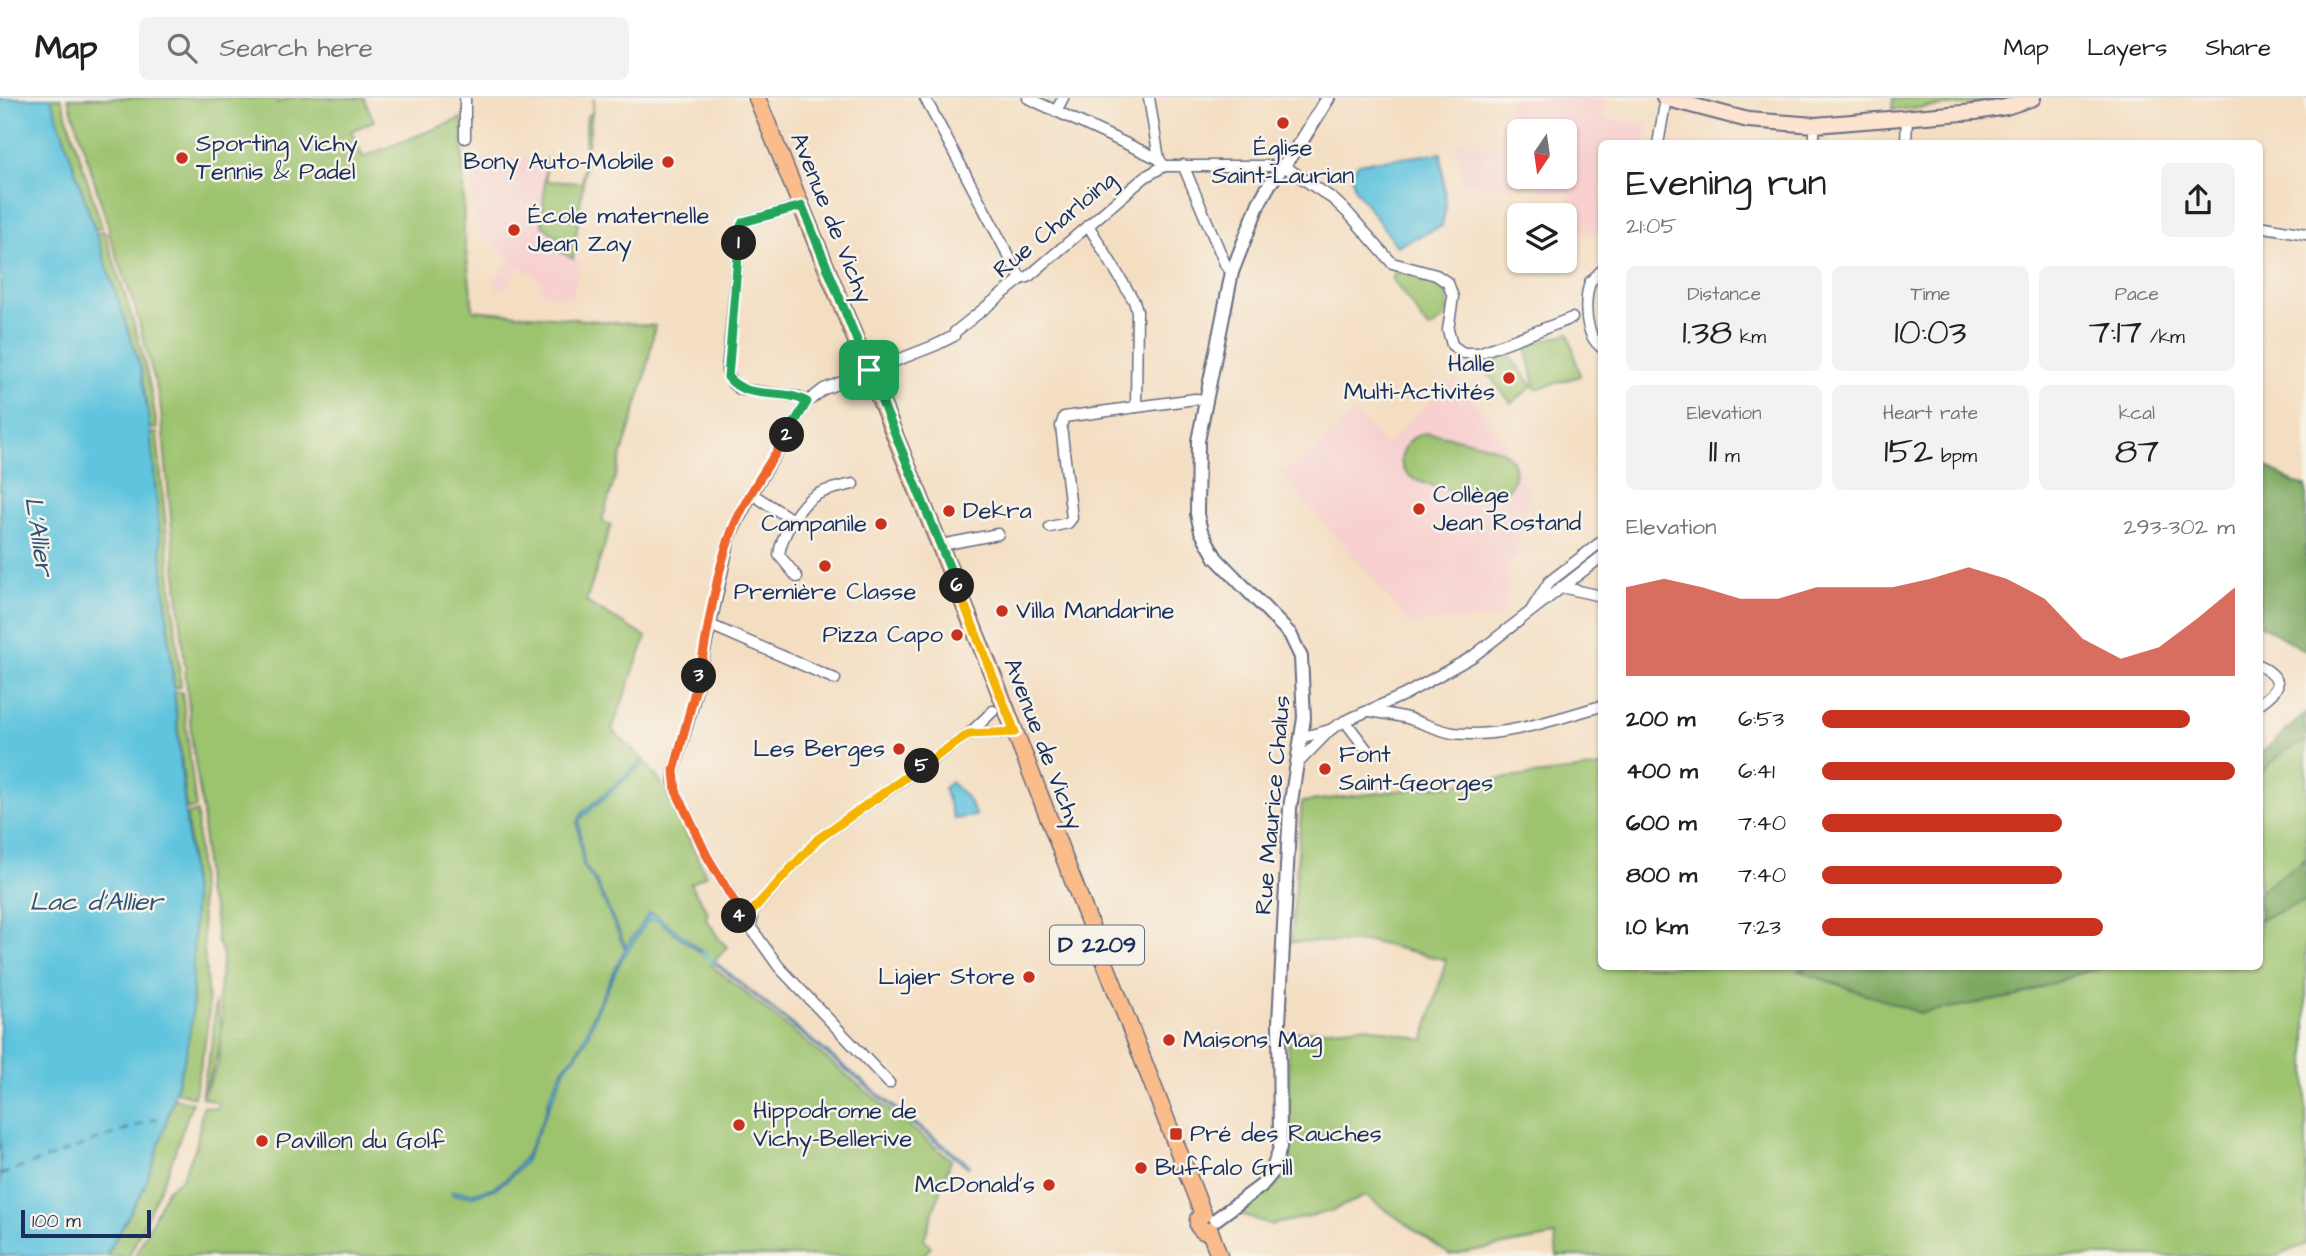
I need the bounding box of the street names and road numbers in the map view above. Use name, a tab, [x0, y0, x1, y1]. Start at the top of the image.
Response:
street label: Avenue de Vichy	[780, 128, 881, 309]
street label: Rue Charloing	[986, 163, 1125, 287]
street label: Avenue de Vichy	[994, 653, 1091, 835]
street label: Rue Maurice Chalus	[1246, 694, 1300, 916]
road number: D 2209	[1050, 926, 1144, 964]

